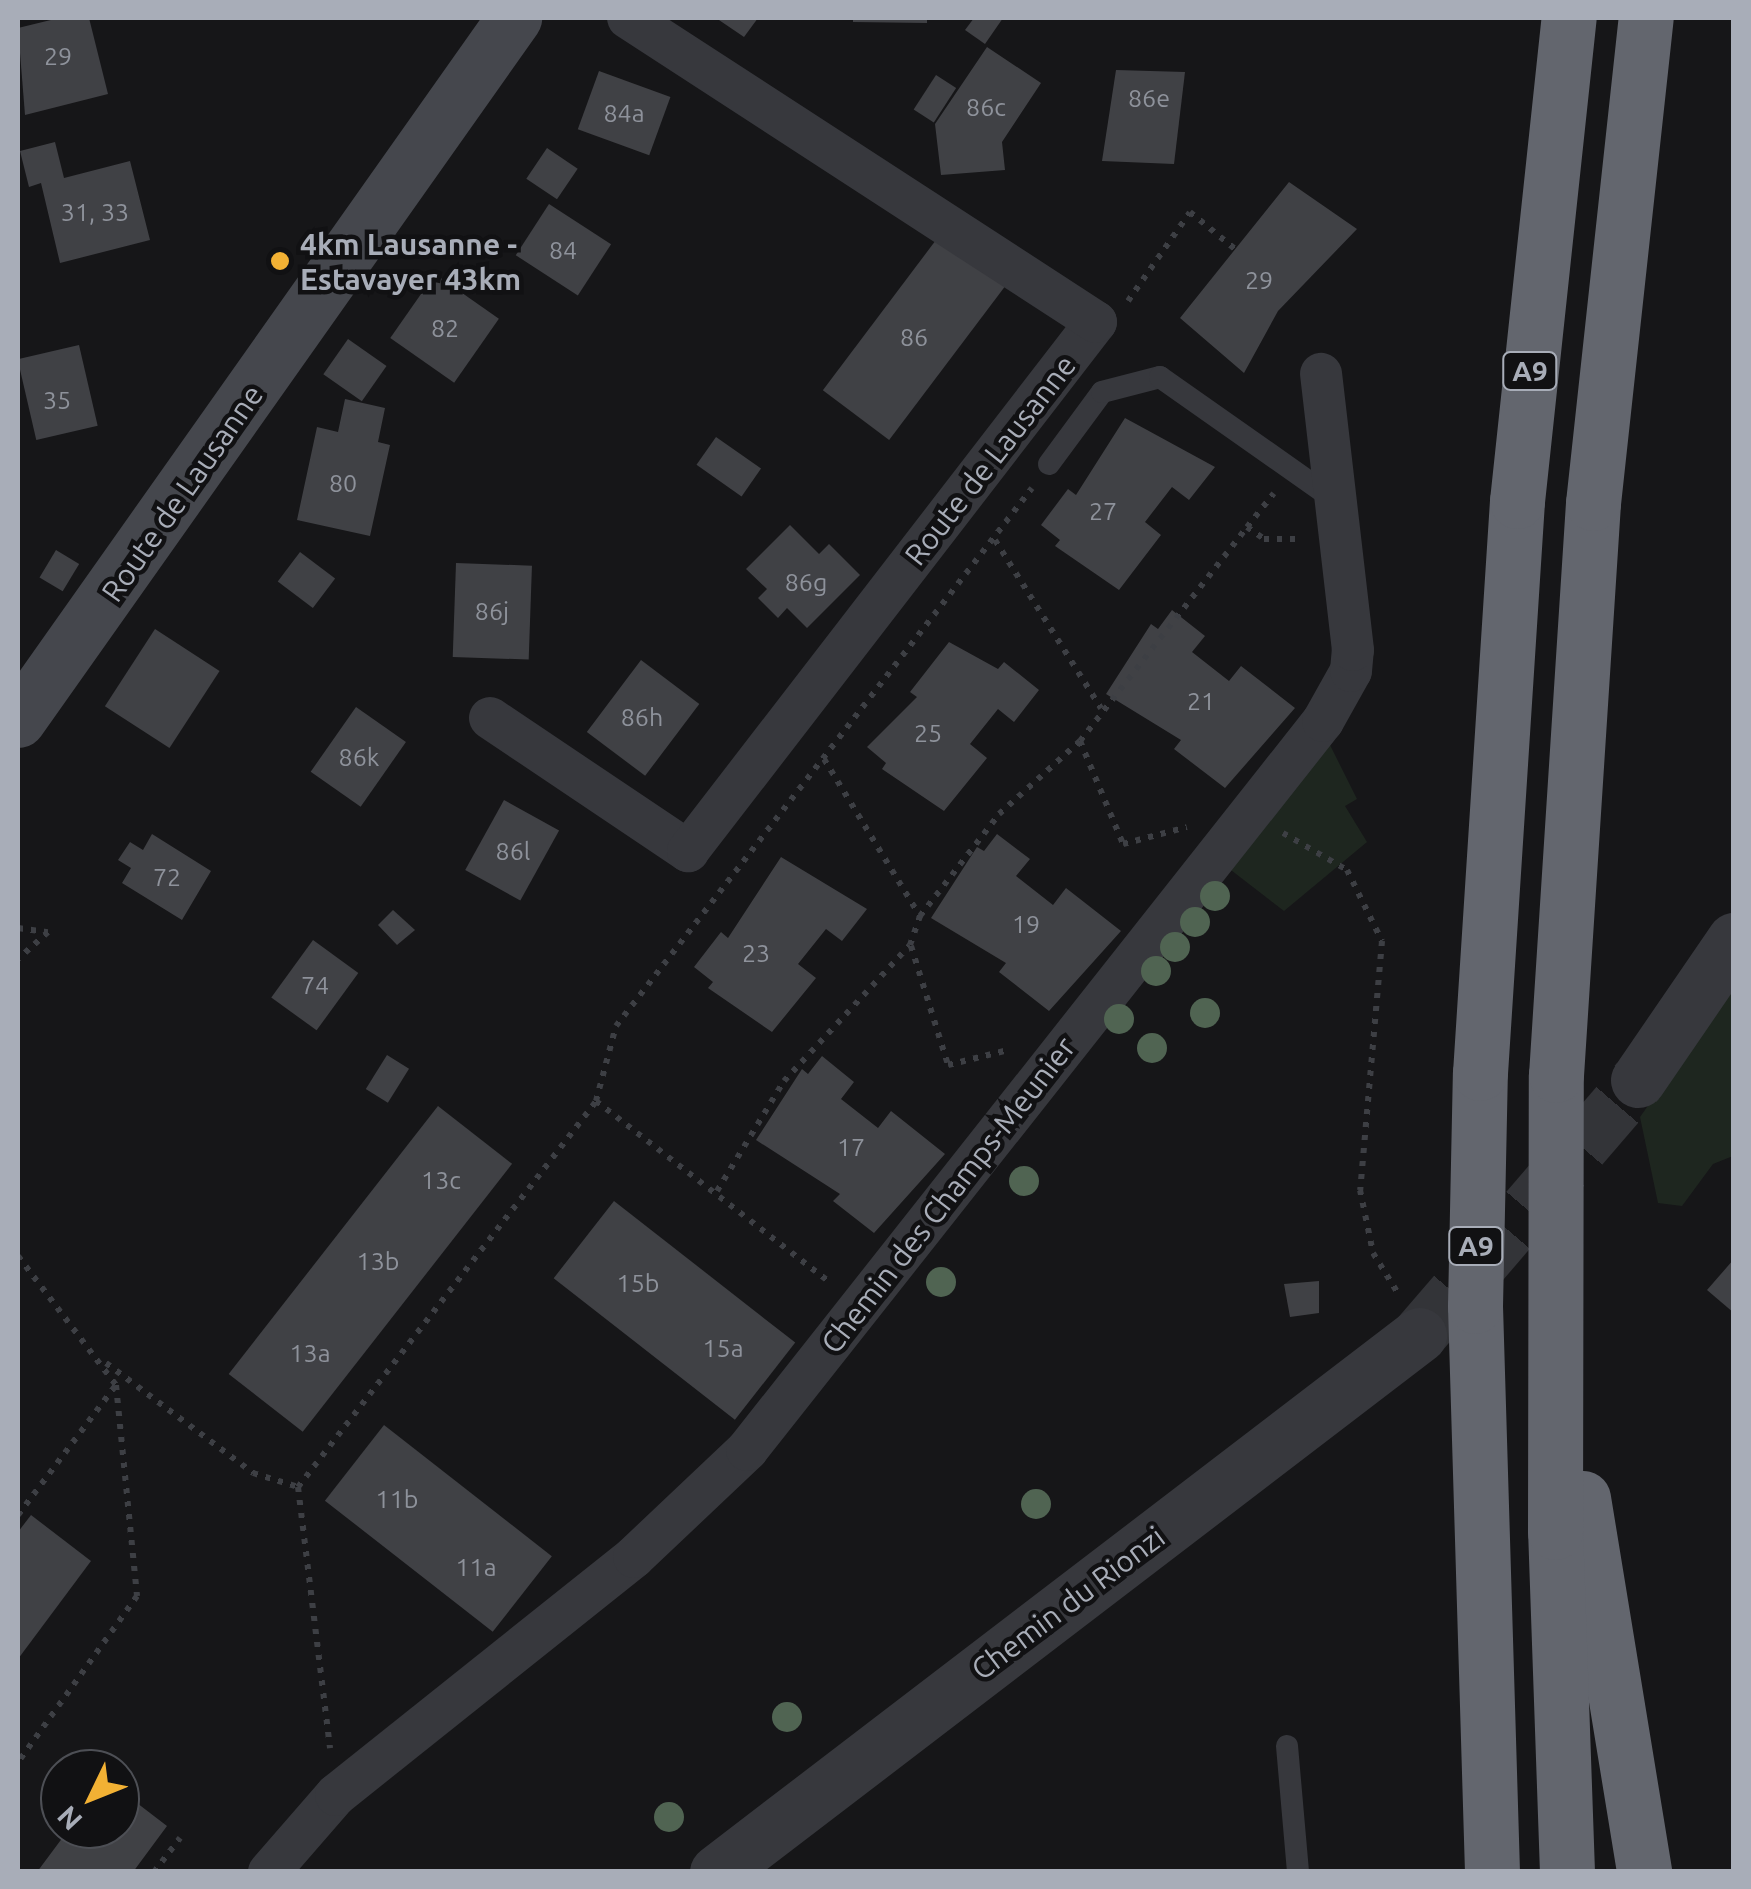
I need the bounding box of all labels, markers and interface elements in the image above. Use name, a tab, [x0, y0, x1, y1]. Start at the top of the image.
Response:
house number: 29	[44, 41, 72, 71]
house number: 86e	[1128, 83, 1170, 113]
house number: 86c	[966, 92, 1006, 122]
house number: 84a	[603, 98, 645, 128]
house number: 31, 33	[61, 197, 129, 227]
place label: 4km Lausanne - Estavayer 43km	[300, 226, 521, 296]
house number: 84	[549, 235, 577, 265]
marker: 4km Lausanne - Estavayer 43km	[269, 250, 291, 272]
house number: 29	[1245, 265, 1273, 295]
house number: 82	[431, 313, 459, 343]
house number: 86	[900, 322, 928, 352]
street label: Route de Lausanne	[897, 348, 1083, 572]
road number: A9	[1500, 348, 1560, 394]
street label: Route de Lausanne	[94, 378, 270, 608]
house number: 35	[43, 385, 71, 415]
house number: 80	[329, 468, 357, 498]
house number: 27	[1089, 496, 1117, 526]
house number: 86g	[785, 567, 827, 597]
house number: 86j	[475, 596, 509, 626]
house number: 21	[1187, 686, 1215, 716]
house number: 86h	[621, 702, 663, 732]
house number: 25	[914, 718, 942, 748]
house number: 86k	[339, 742, 379, 772]
house number: 86l	[496, 836, 530, 866]
house number: 72	[153, 862, 181, 892]
house number: 19	[1012, 909, 1040, 939]
house number: 23	[742, 938, 770, 968]
house number: 74	[301, 970, 329, 1000]
street label: Chemin des Champs-Meunier	[813, 1030, 1083, 1360]
house number: 17	[837, 1132, 865, 1162]
house number: 13c	[421, 1165, 461, 1195]
road number: A9	[1446, 1223, 1506, 1269]
house number: 13b	[357, 1246, 399, 1276]
house number: 15b	[617, 1268, 659, 1298]
house number: 15a	[702, 1333, 744, 1363]
house number: 13a	[289, 1338, 331, 1368]
house number: 11b	[376, 1484, 418, 1514]
street label: Chemin du Rionzi	[964, 1519, 1172, 1687]
house number: 11a	[455, 1552, 497, 1582]
north arrow	[40, 1749, 140, 1849]
text: N	[51, 1800, 88, 1837]

